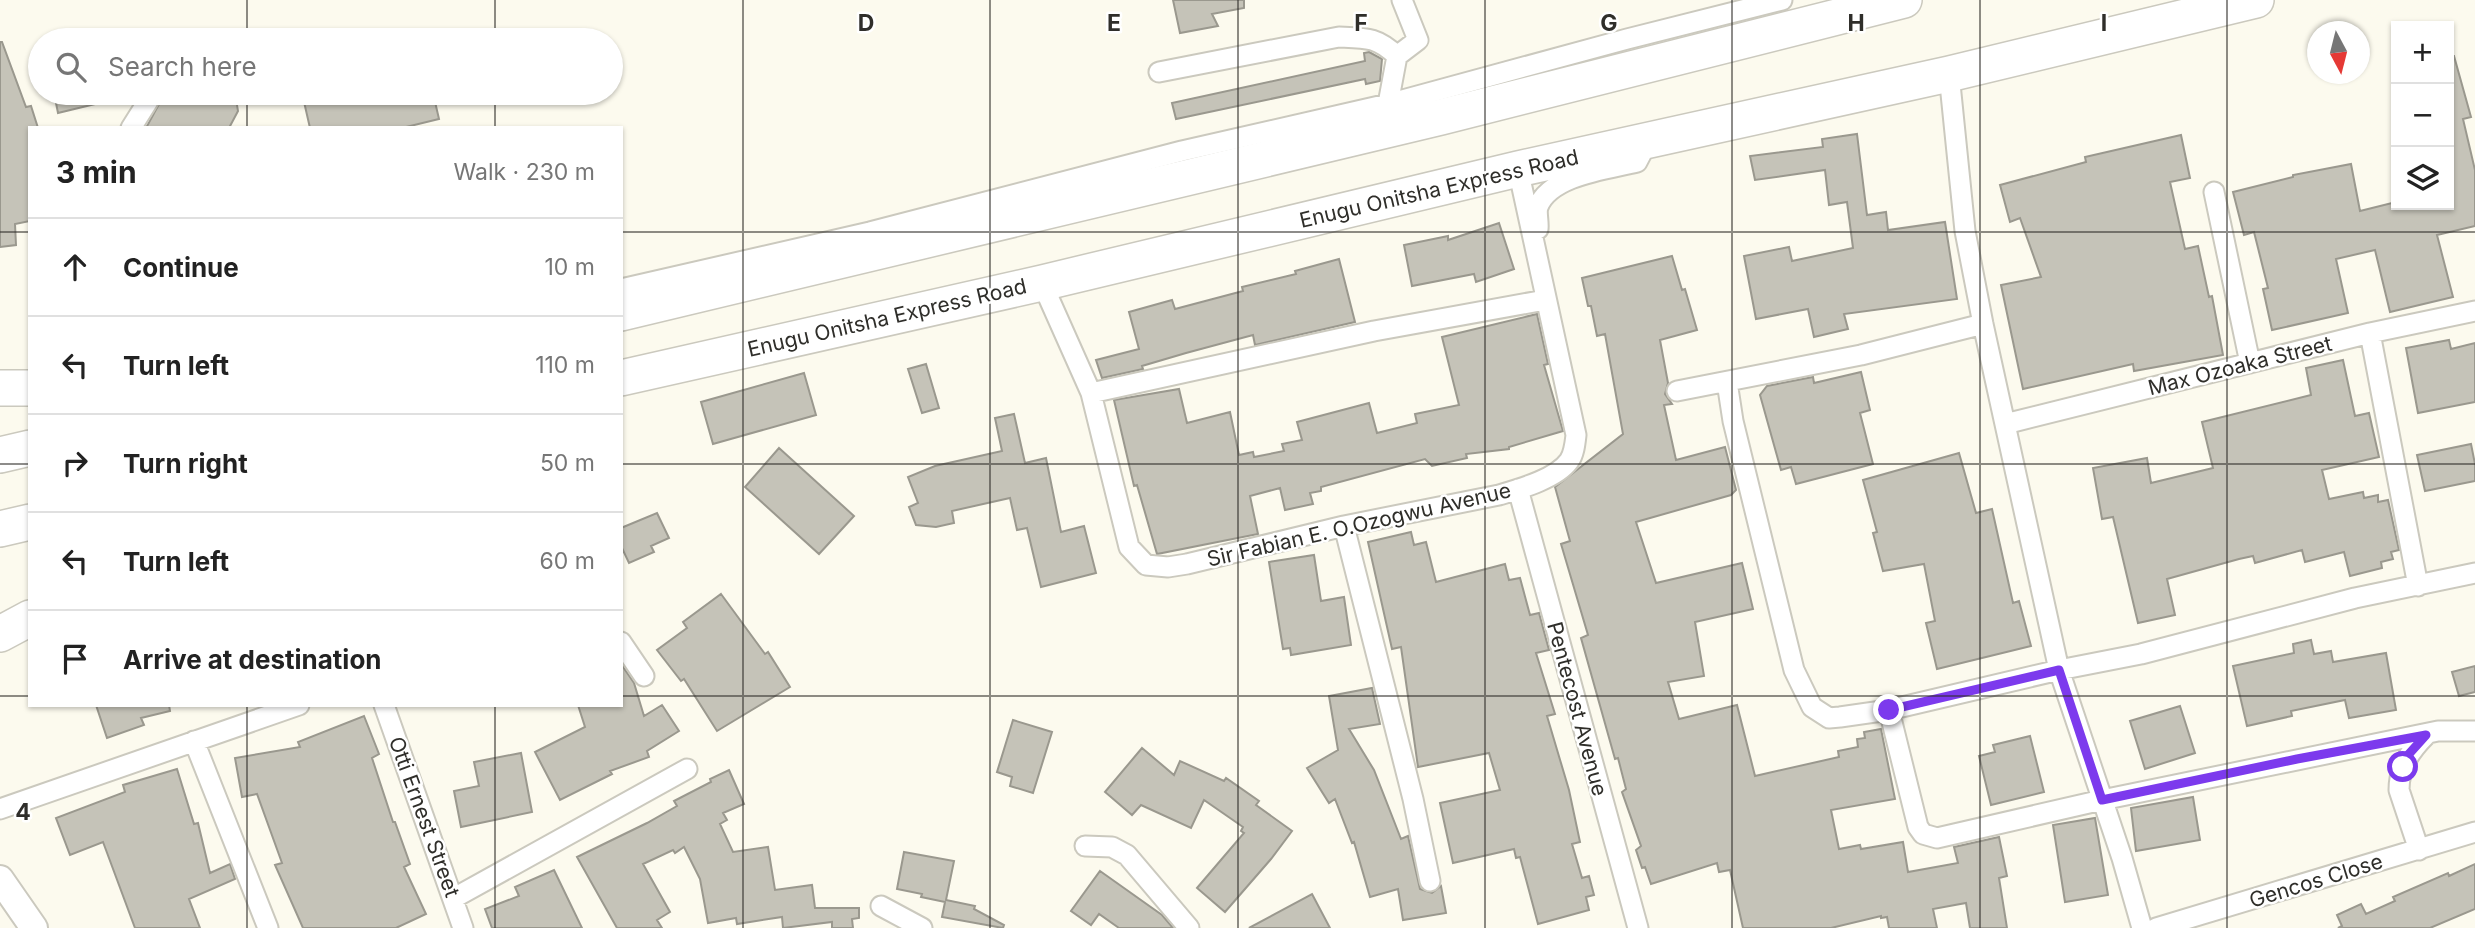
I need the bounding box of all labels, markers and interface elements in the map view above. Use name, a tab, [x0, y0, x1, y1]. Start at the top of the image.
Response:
text: D	[858, 9, 874, 37]
text: E	[1107, 9, 1121, 37]
text: F	[1354, 9, 1368, 37]
text: G	[1600, 9, 1618, 37]
text: H	[1847, 9, 1865, 37]
text: I	[2101, 9, 2107, 37]
north arrow	[2307, 21, 2370, 84]
map controls	[2391, 21, 2454, 210]
button: +	[2391, 21, 2454, 84]
search box	[28, 28, 623, 105]
icon: search	[52, 48, 90, 86]
text: Search here	[108, 51, 257, 82]
button: −	[2391, 84, 2454, 147]
street label: Enugu Onitsha Express Road	[1297, 144, 1581, 233]
button: layers	[2391, 147, 2454, 210]
text: 3 min	[56, 154, 137, 190]
text: Walk · 230 m	[453, 158, 595, 186]
icon: ahead	[56, 248, 94, 286]
text: Continue	[123, 252, 239, 283]
text: 10 m	[545, 253, 595, 281]
street label: Enugu Onitsha Express Road	[745, 273, 1029, 362]
street label: Max Ozoaka Street	[2145, 331, 2334, 400]
icon: left	[56, 346, 94, 384]
text: Turn left	[123, 350, 229, 381]
text: 110 m	[535, 351, 595, 379]
icon: right	[56, 444, 94, 482]
text: Turn right	[123, 448, 248, 479]
text: 50 m	[540, 449, 595, 477]
street label: Sir Fabian E. O.Ozogwu Avenue	[1205, 477, 1513, 572]
icon: left	[56, 542, 94, 580]
text: Turn left	[123, 546, 229, 577]
text: 60 m	[540, 547, 595, 575]
street label: Pentecost Avenue	[1542, 619, 1613, 799]
icon: arrive	[56, 640, 94, 678]
text: Arrive at destination	[123, 644, 382, 675]
route end	[1873, 694, 1904, 725]
street label: Otti Ernest Street	[384, 733, 465, 901]
route start	[2387, 751, 2418, 782]
text: 4	[15, 798, 31, 826]
street label: Gencos Close	[2246, 848, 2386, 913]

